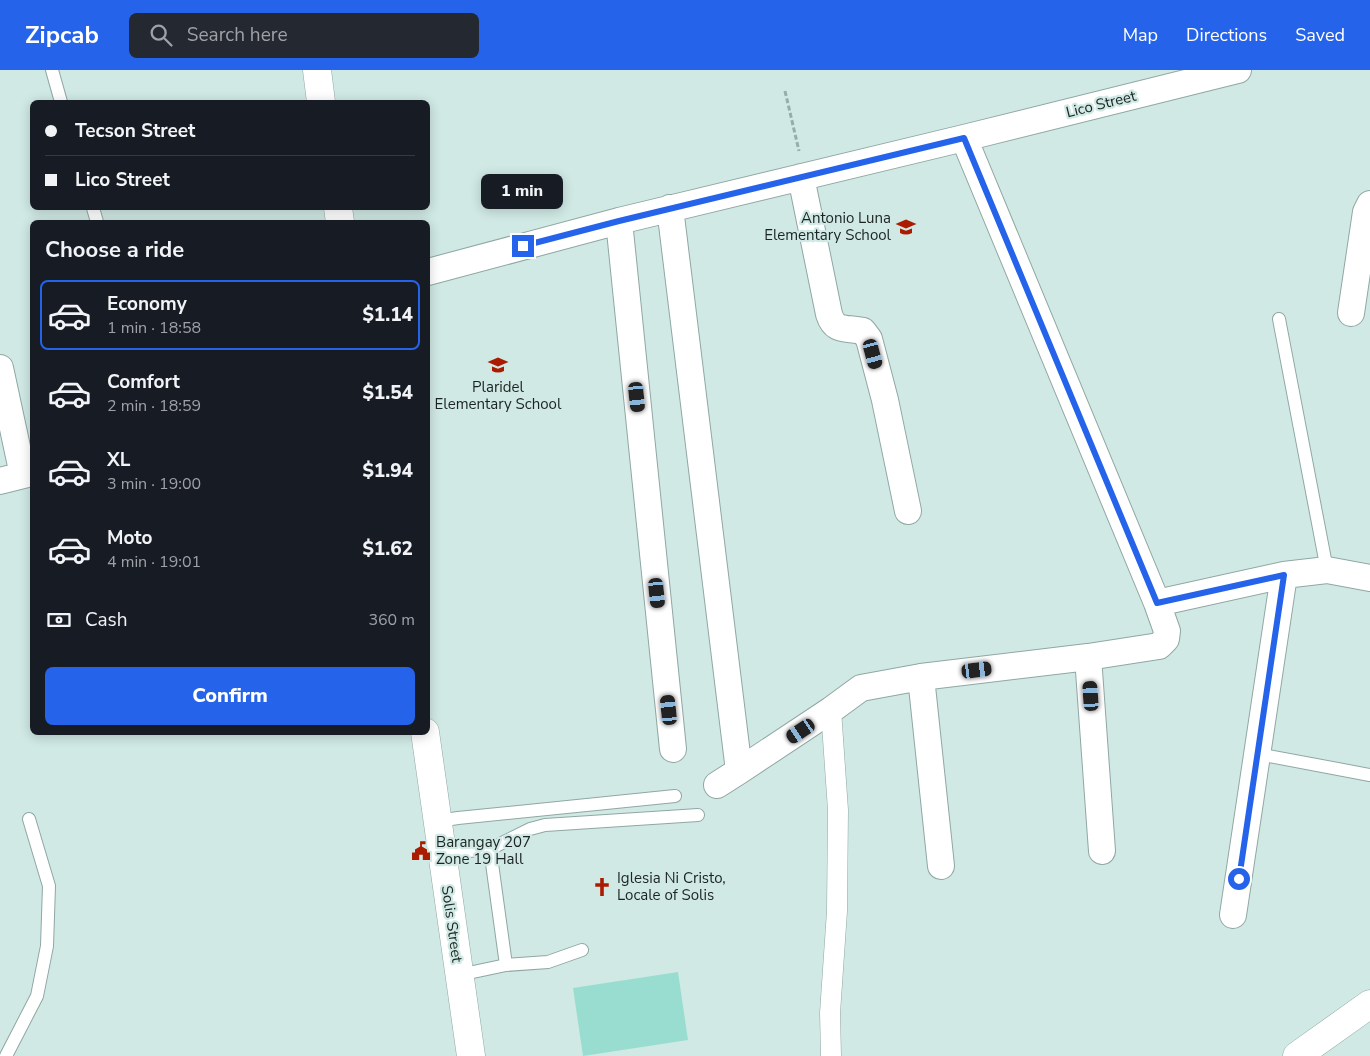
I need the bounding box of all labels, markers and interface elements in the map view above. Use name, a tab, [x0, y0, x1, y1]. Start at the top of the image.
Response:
search box	[129, 13, 479, 58]
text: Zipcab	[25, 19, 99, 51]
icon: search	[147, 21, 175, 49]
text: Search here	[187, 22, 288, 48]
text: Map	[1123, 23, 1158, 47]
text: Directions	[1186, 23, 1267, 47]
text: Saved	[1295, 23, 1345, 47]
street label: Lico Street	[1064, 85, 1139, 122]
text: Tecson Street	[75, 118, 195, 144]
text: Lico Street	[75, 167, 170, 193]
callout: 1 min	[482, 174, 564, 208]
text: 1 min	[501, 180, 543, 202]
place label: Antonio Luna Elementary School	[764, 208, 892, 245]
school or university icon: Antonio Luna Elementary School	[895, 216, 917, 238]
text: Choose a ride	[45, 235, 184, 265]
route end	[512, 235, 534, 257]
text: Economy	[107, 291, 187, 317]
icon: car	[47, 293, 92, 338]
text: $1.14	[362, 302, 413, 328]
text: 1 min · 18:58	[107, 317, 201, 339]
car	[861, 338, 884, 370]
school or university icon: Plaridel Elementary School	[487, 354, 509, 376]
text: Comfort	[107, 369, 180, 395]
icon: car	[47, 371, 92, 416]
place label: Plaridel Elementary School	[435, 377, 562, 414]
text: $1.54	[362, 380, 413, 406]
car	[627, 381, 646, 413]
text: 2 min · 18:59	[107, 395, 201, 417]
text: XL	[107, 447, 130, 473]
icon: car	[47, 449, 92, 494]
text: $1.94	[362, 458, 413, 484]
text: 3 min · 19:00	[107, 473, 201, 495]
text: Moto	[107, 525, 153, 551]
icon: car	[47, 527, 92, 572]
text: $1.62	[362, 536, 413, 562]
text: 4 min · 19:01	[107, 551, 201, 573]
car	[647, 577, 666, 609]
icon: cash	[45, 606, 73, 634]
text: Cash	[85, 607, 127, 633]
text: 360 m	[368, 609, 415, 631]
car	[961, 661, 992, 679]
button: Confirm	[45, 667, 415, 725]
car	[1082, 681, 1099, 711]
car	[659, 694, 678, 726]
car	[784, 716, 817, 746]
place label: Barangay 207 Zone 19 Hall	[436, 832, 531, 869]
public building icon: Barangay 207 Zone 19 Hall	[410, 840, 432, 862]
place label: Iglesia Ni Cristo, Locale of Solis	[617, 868, 726, 905]
route start	[1228, 868, 1250, 890]
church icon: Iglesia Ni Cristo, Locale of Solis	[591, 876, 613, 898]
street label: Solis Street	[437, 884, 467, 964]

